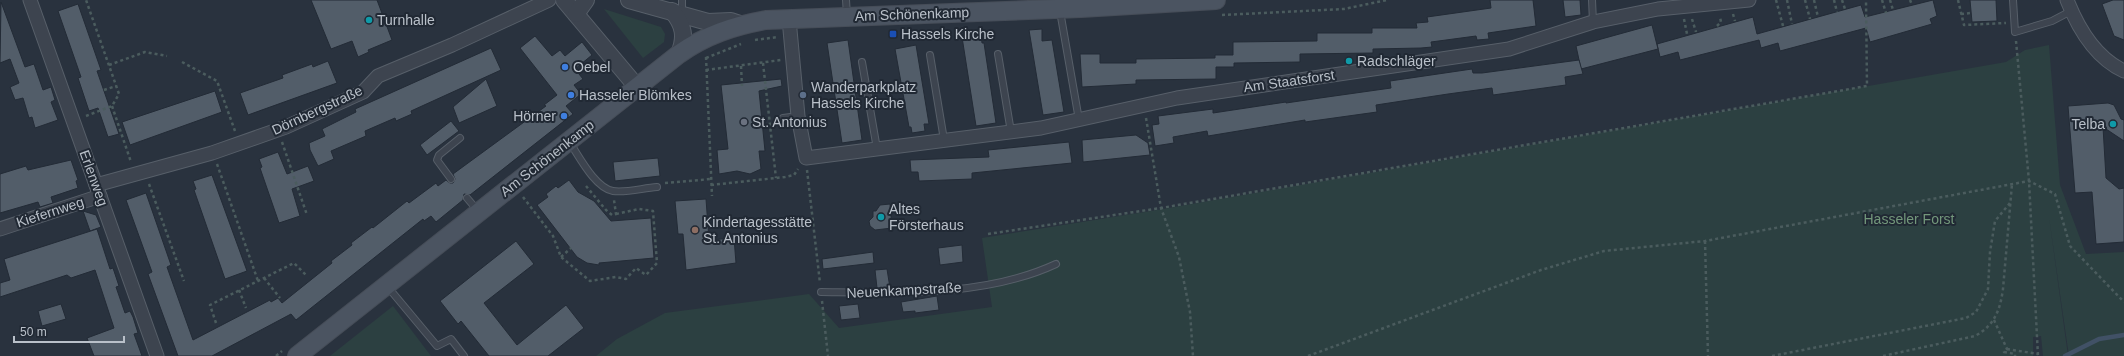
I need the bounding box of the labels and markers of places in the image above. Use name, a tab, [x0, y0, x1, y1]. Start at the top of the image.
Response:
place label: Turnhalle	[377, 12, 435, 28]
marker: Turnhalle	[364, 15, 374, 25]
place label: Hassels Kirche	[901, 26, 995, 42]
marker: Hassels Kirche	[888, 29, 898, 39]
place label: Radschläger	[1357, 53, 1436, 69]
marker: Radschläger	[1344, 56, 1354, 66]
place label: Oebel	[573, 59, 610, 75]
marker: Oebel	[560, 62, 570, 72]
place label: Wanderparkplatz Hassels Kirche	[811, 79, 916, 111]
place label: Hasseler Blömkes	[579, 87, 692, 103]
marker: Hasseler Blömkes	[566, 90, 576, 100]
marker: Wanderparkplatz Hassels Kirche	[798, 90, 808, 100]
place label: Hörner	[513, 108, 556, 124]
marker: Hörner	[559, 111, 569, 121]
place label: St. Antonius	[752, 114, 827, 130]
place label: Telba	[2072, 116, 2105, 132]
marker: St. Antonius	[739, 117, 749, 127]
marker: Telba	[2108, 119, 2118, 129]
place label: Altes Försterhaus	[889, 201, 964, 233]
marker: Altes Försterhaus	[876, 212, 886, 222]
place label: Kindertagesstätte St. Antonius	[703, 214, 812, 246]
marker: Kindertagesstätte St. Antonius	[690, 225, 700, 235]

